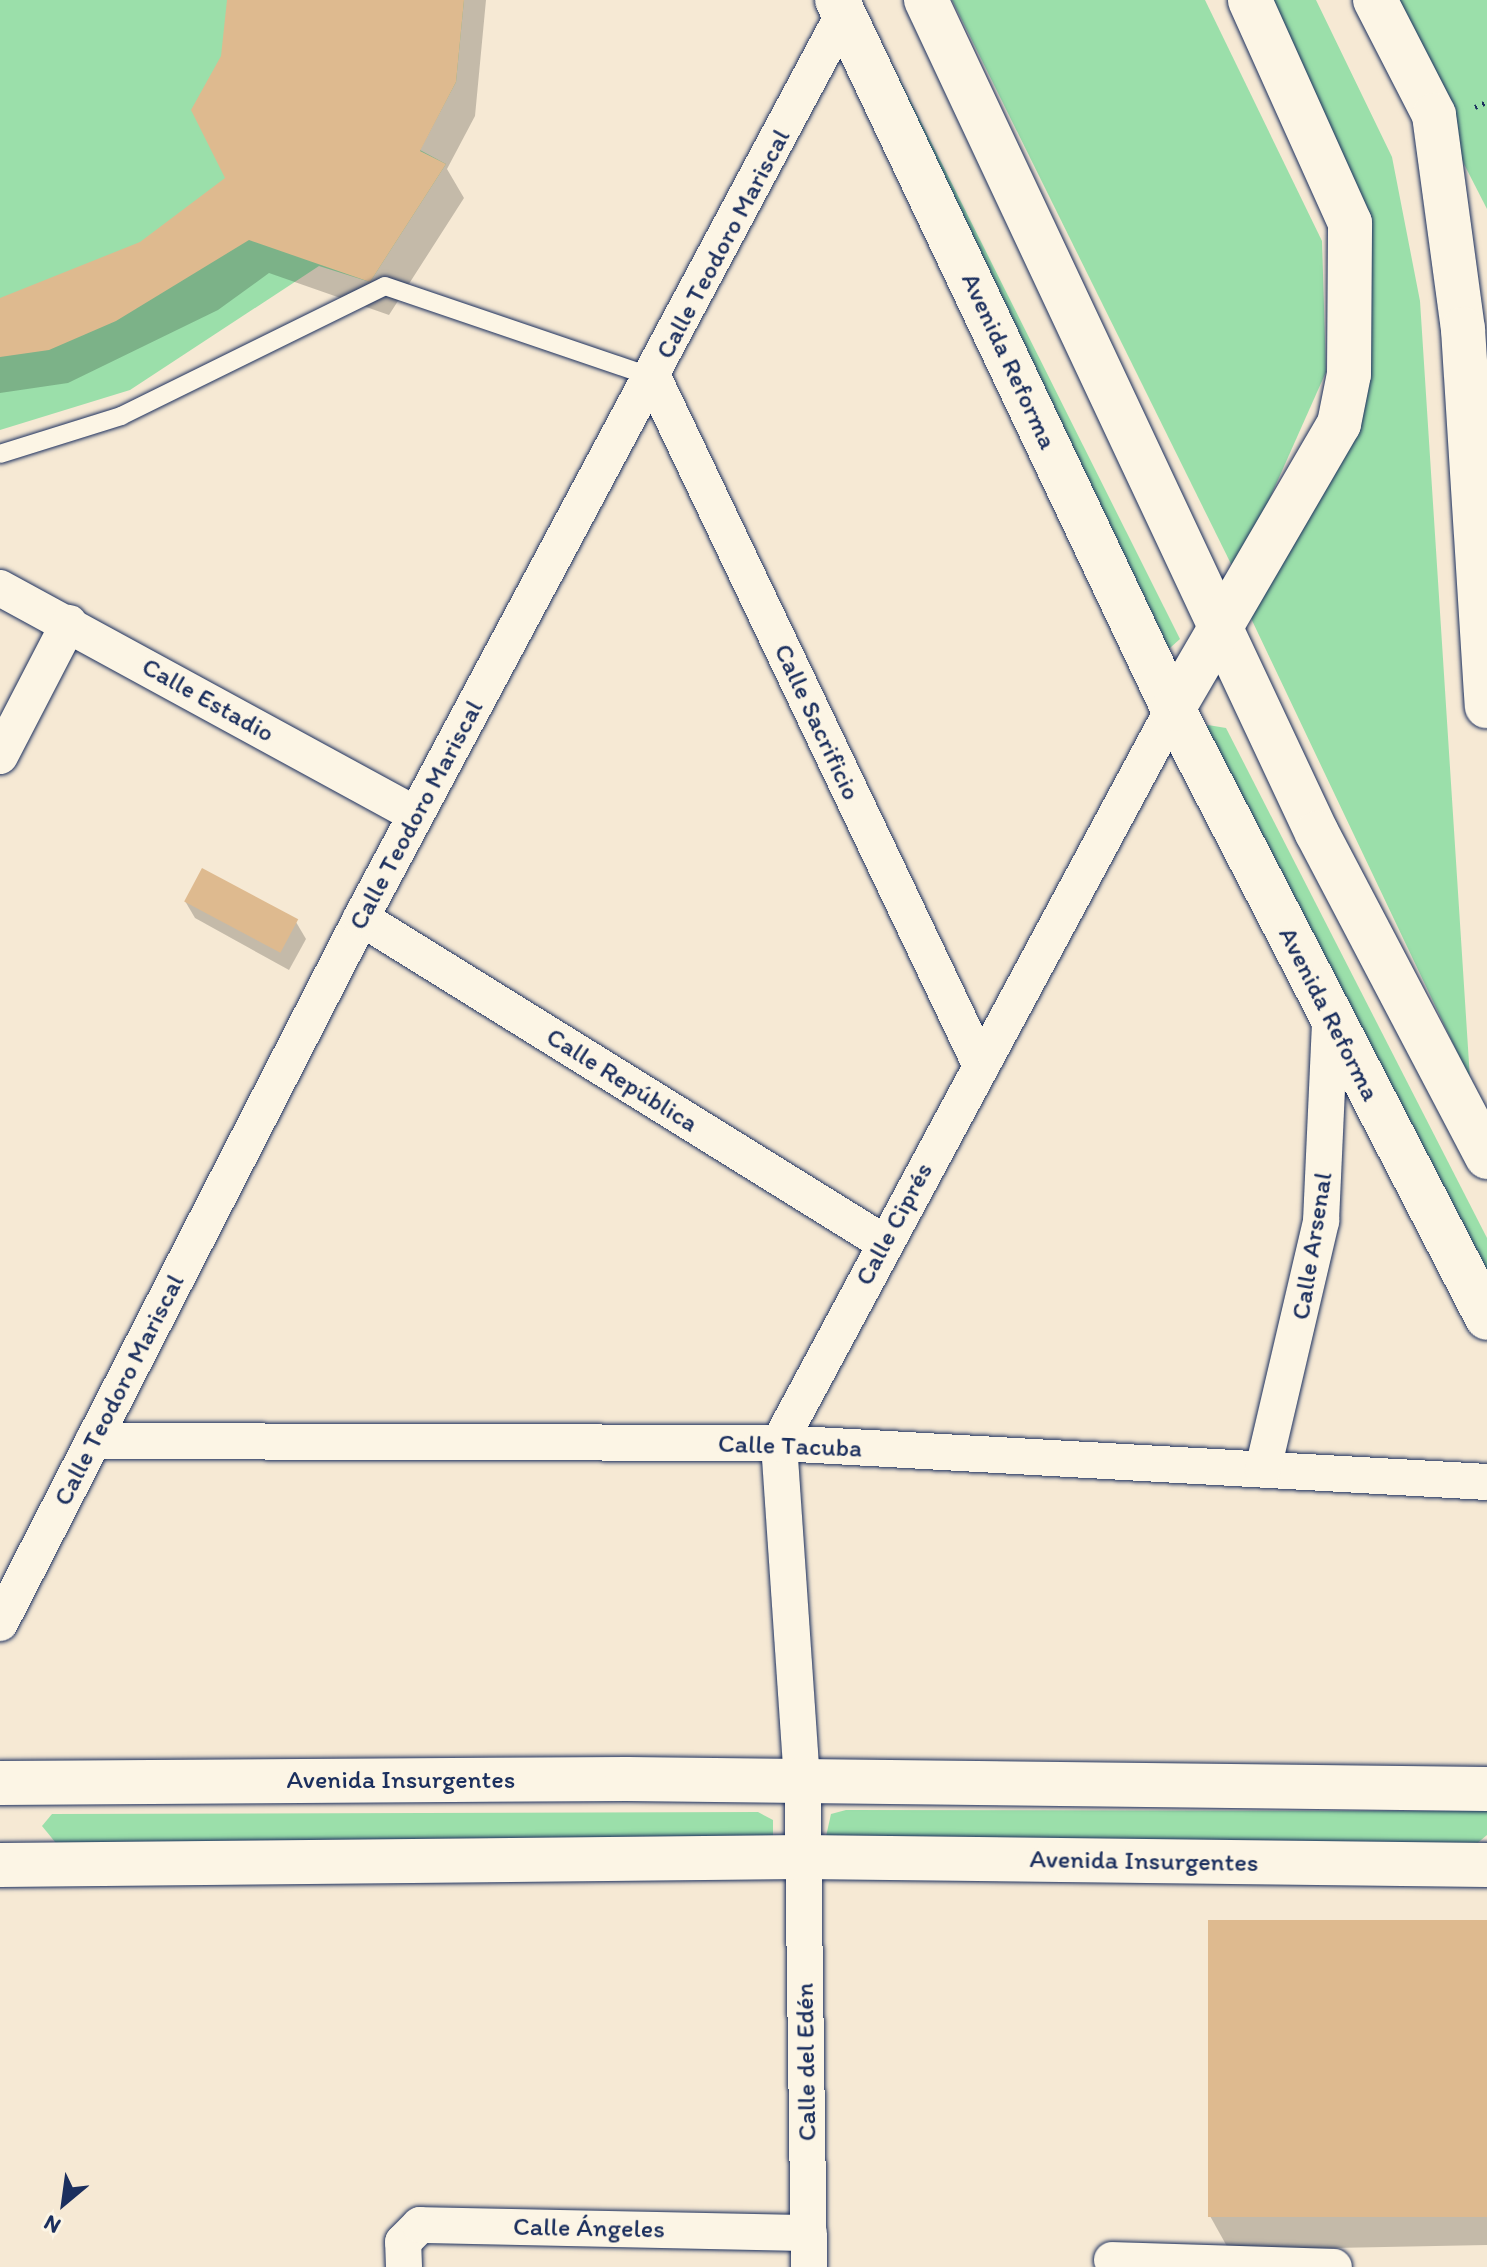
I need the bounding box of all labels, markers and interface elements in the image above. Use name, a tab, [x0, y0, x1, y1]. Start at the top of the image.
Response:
street label: Calle Teodoro Mariscal	[650, 125, 796, 363]
street label: Avenida Reforma	[955, 268, 1063, 454]
street label: Calle Sacrificio	[767, 639, 867, 805]
street label: Calle Estadio	[136, 651, 280, 749]
street label: Calle Teodoro Mariscal	[343, 696, 489, 934]
street label: Avenida Reforma	[1272, 922, 1386, 1106]
street label: Calle República	[541, 1021, 703, 1139]
street label: Calle Ciprés	[849, 1157, 939, 1291]
street label: Calle Arsenal	[1285, 1170, 1339, 1322]
street label: Calle Teodoro Mariscal	[48, 1270, 190, 1510]
street label: Calle Tacuba	[718, 1428, 862, 1464]
street label: Avenida Insurgentes	[287, 1764, 515, 1796]
street label: Avenida Insurgentes	[1029, 1843, 1259, 1879]
street label: Calle del Edén	[789, 1983, 823, 2141]
north arrow	[24, 2163, 104, 2243]
text: N	[39, 2209, 65, 2240]
street label: Calle Ángeles	[513, 2211, 665, 2245]

